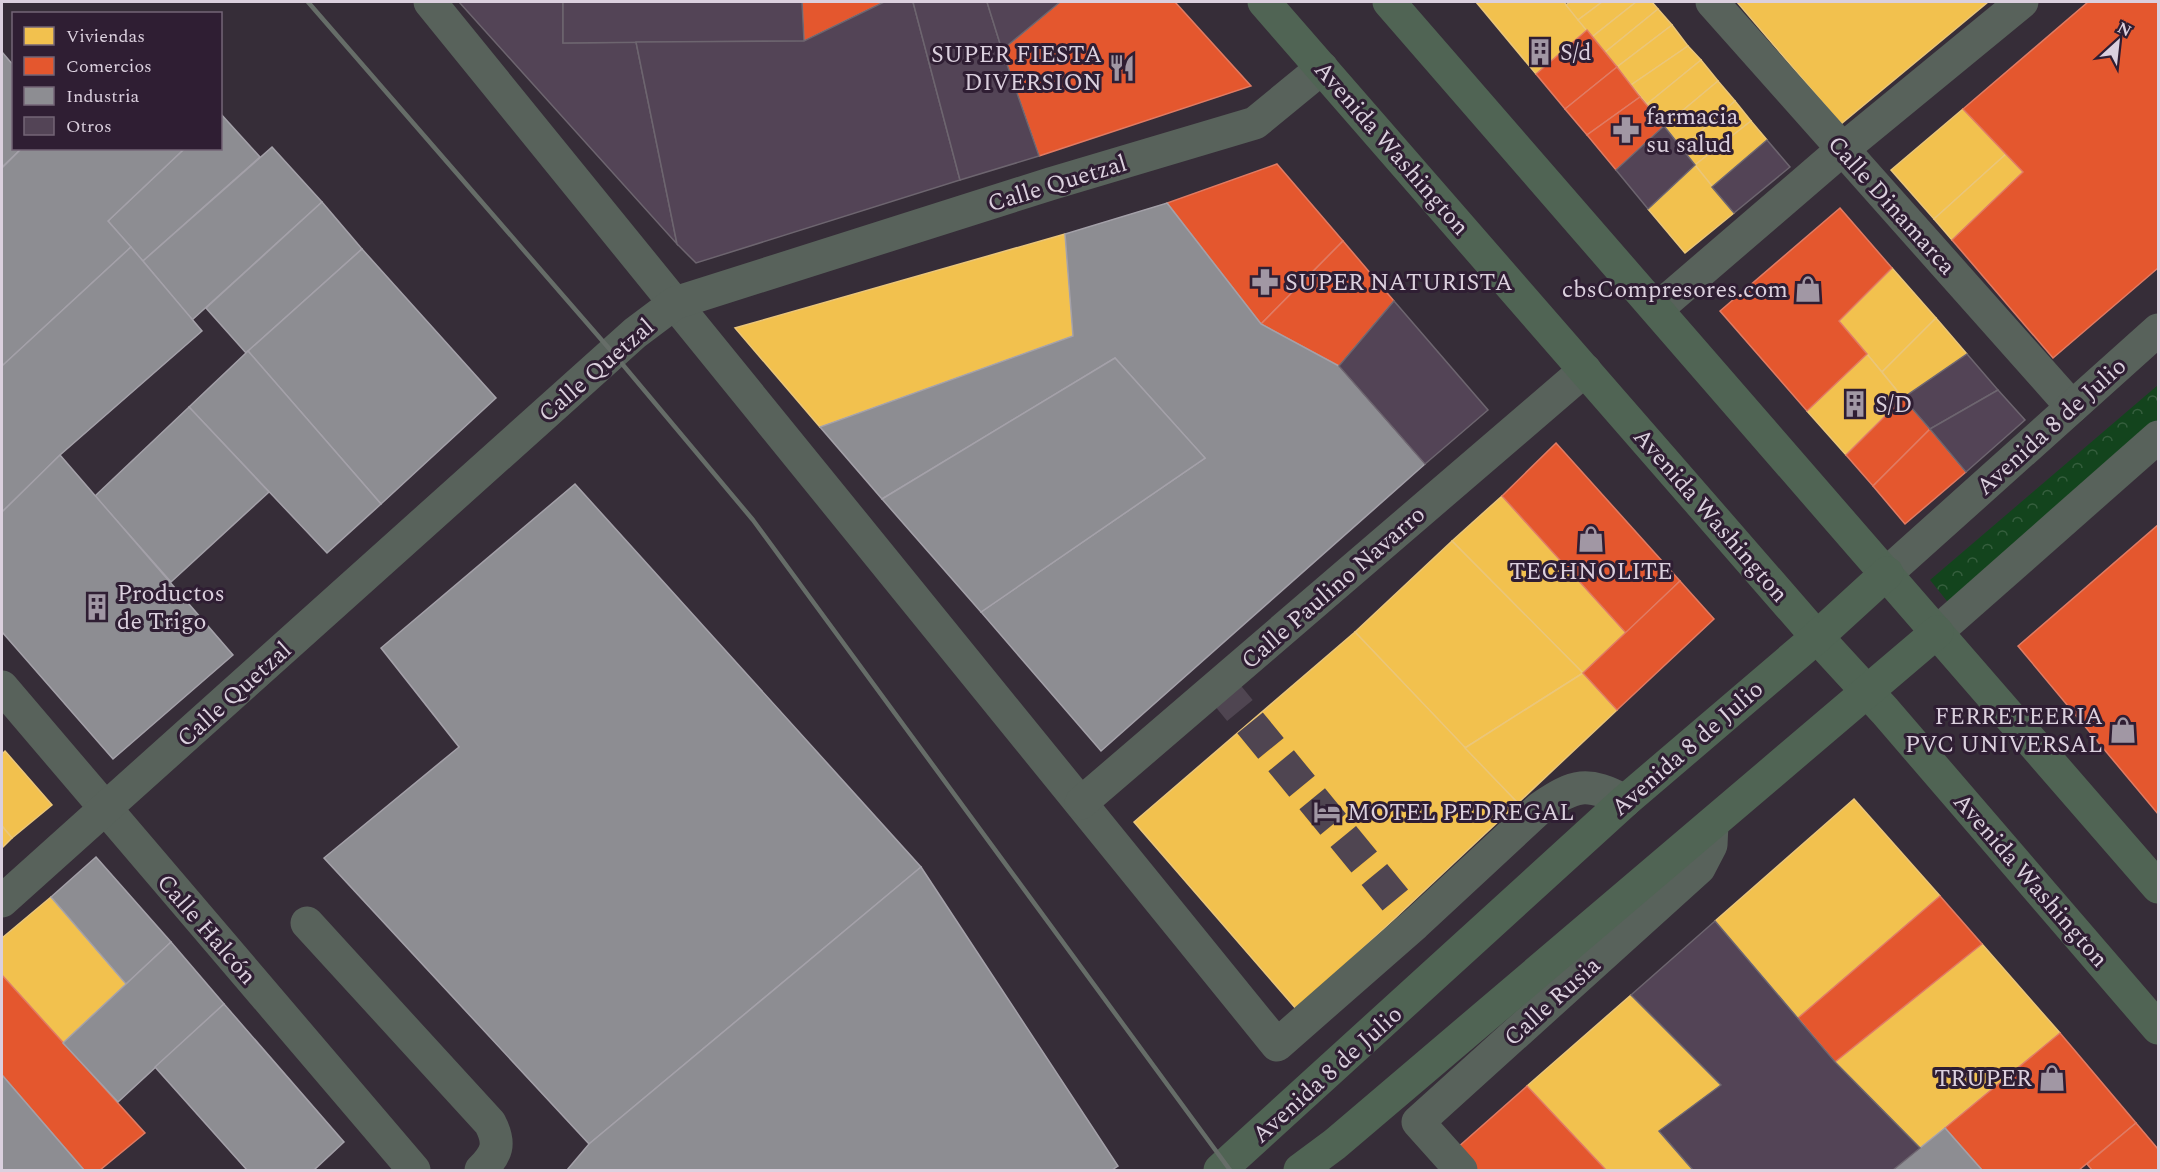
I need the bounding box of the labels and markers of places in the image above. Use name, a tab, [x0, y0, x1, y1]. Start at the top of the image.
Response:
place label: S/d	[1560, 35, 1592, 71]
place label: SUPER FIESTA DIVERSION	[931, 37, 1102, 101]
building icon: S/d	[1525, 37, 1555, 67]
restaurant icon: SUPER FIESTA DIVERSION	[1107, 53, 1137, 83]
place label: farmacia su salud	[1646, 99, 1739, 163]
pharmacy icon: farmacia su salud	[1611, 115, 1641, 145]
place label: SUPER NATURISTA	[1285, 265, 1513, 301]
pharmacy icon: SUPER NATURISTA	[1250, 267, 1280, 297]
place label: cbsCompresores.com	[1562, 272, 1788, 308]
shop icon: cbsCompresores.com	[1793, 274, 1823, 304]
place label: S/D	[1875, 387, 1912, 423]
building icon: S/D	[1840, 389, 1870, 419]
shop icon: TECHNOLITE	[1576, 524, 1606, 554]
place label: TECHNOLITE	[1509, 554, 1673, 590]
place label: Productos de Trigo	[117, 576, 225, 640]
building icon: Productos de Trigo	[82, 592, 112, 622]
place label: FERRETEERIA PVC UNIVERSAL	[1905, 699, 2103, 763]
shop icon: FERRETEERIA PVC UNIVERSAL	[2108, 715, 2138, 745]
place label: MOTEL PEDREGAL	[1347, 795, 1574, 831]
hotel icon: MOTEL PEDREGAL	[1312, 797, 1342, 827]
place label: TRUPER	[1934, 1061, 2032, 1097]
shop icon: TRUPER	[2037, 1063, 2067, 1093]

